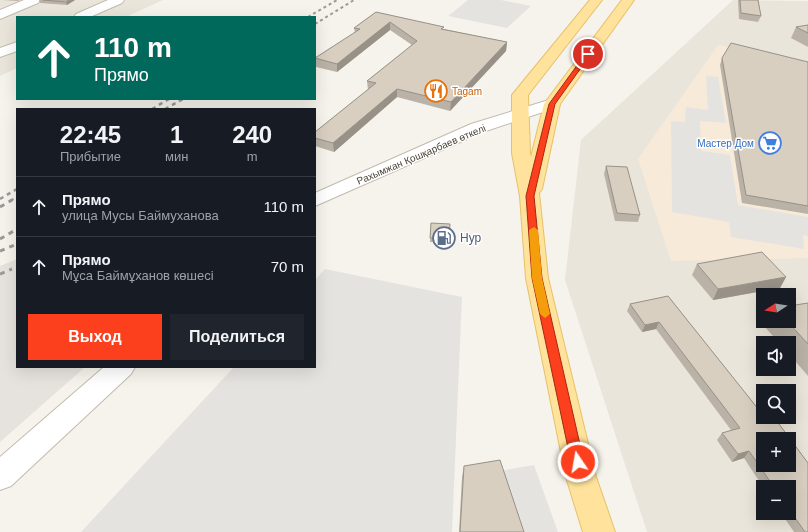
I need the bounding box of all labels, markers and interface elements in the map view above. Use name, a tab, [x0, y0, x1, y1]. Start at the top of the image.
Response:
icon: ahead	[28, 32, 80, 84]
text: 110 m	[94, 32, 172, 63]
pin	[571, 37, 605, 71]
icon: arrive	[577, 43, 599, 65]
text: Прямо	[94, 65, 149, 85]
restaurant icon: Tagam	[423, 78, 449, 104]
place label: Tagam	[452, 86, 482, 97]
text: 22:45	[60, 121, 121, 148]
text: 1	[170, 121, 183, 148]
text: 240	[232, 121, 272, 148]
street label: Рахымжан Қошқарбаев өткелі	[355, 122, 487, 187]
supermarket icon: Мастер Дом	[757, 130, 783, 156]
place label: Мастер Дом	[697, 138, 754, 149]
text: Прибытие	[60, 149, 121, 164]
text: мин	[165, 149, 188, 164]
text: m	[247, 149, 258, 164]
text: Прямо	[62, 191, 111, 208]
icon: ahead	[28, 196, 50, 218]
text: 110 m	[263, 198, 304, 215]
text: улица Мусы Баймуханова	[62, 208, 219, 223]
fuel station icon: Нур	[431, 225, 457, 251]
place label: Нур	[460, 231, 482, 245]
text: Прямо	[62, 251, 111, 268]
icon: ahead	[28, 256, 50, 278]
text: 70 m	[271, 258, 304, 275]
text: Мұса Баймұханов көшесі	[62, 268, 214, 283]
north arrow	[756, 288, 796, 328]
map controls	[756, 288, 796, 520]
button: Выход	[28, 314, 162, 360]
button: Поделиться	[170, 314, 304, 360]
button: sound	[756, 336, 796, 376]
button: search	[756, 384, 796, 424]
button: +	[756, 432, 796, 472]
position arrow	[557, 441, 599, 483]
button: −	[756, 480, 796, 520]

